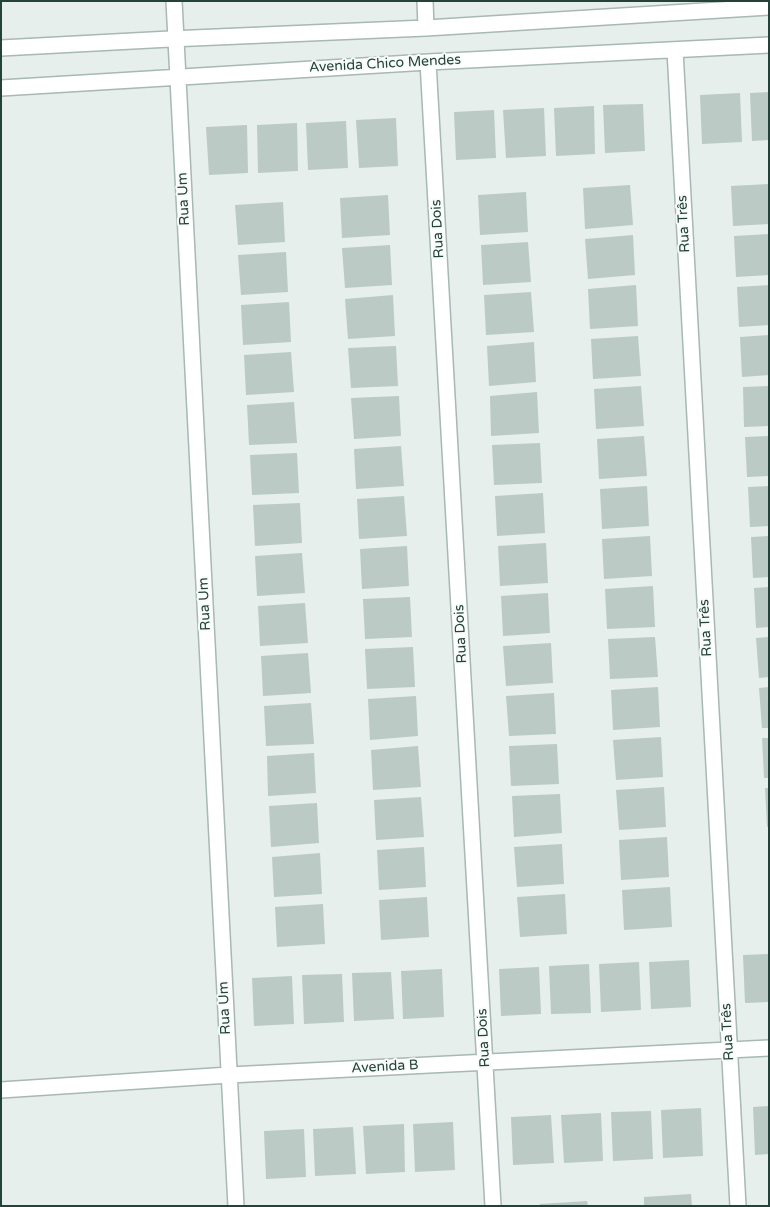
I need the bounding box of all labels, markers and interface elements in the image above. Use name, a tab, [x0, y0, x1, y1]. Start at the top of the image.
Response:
street label: Avenida Chico Mendes	[309, 52, 461, 76]
street label: Rua Um	[174, 172, 194, 226]
street label: Rua Três	[674, 195, 694, 253]
street label: Rua Dois	[428, 199, 448, 259]
street label: Rua Um	[195, 577, 215, 631]
street label: Rua Três	[696, 599, 716, 657]
street label: Rua Dois	[451, 604, 471, 664]
street label: Rua Um	[215, 981, 235, 1035]
street label: Rua Três	[718, 1003, 738, 1061]
street label: Rua Dois	[474, 1008, 494, 1068]
street label: Avenida B	[351, 1057, 419, 1077]

